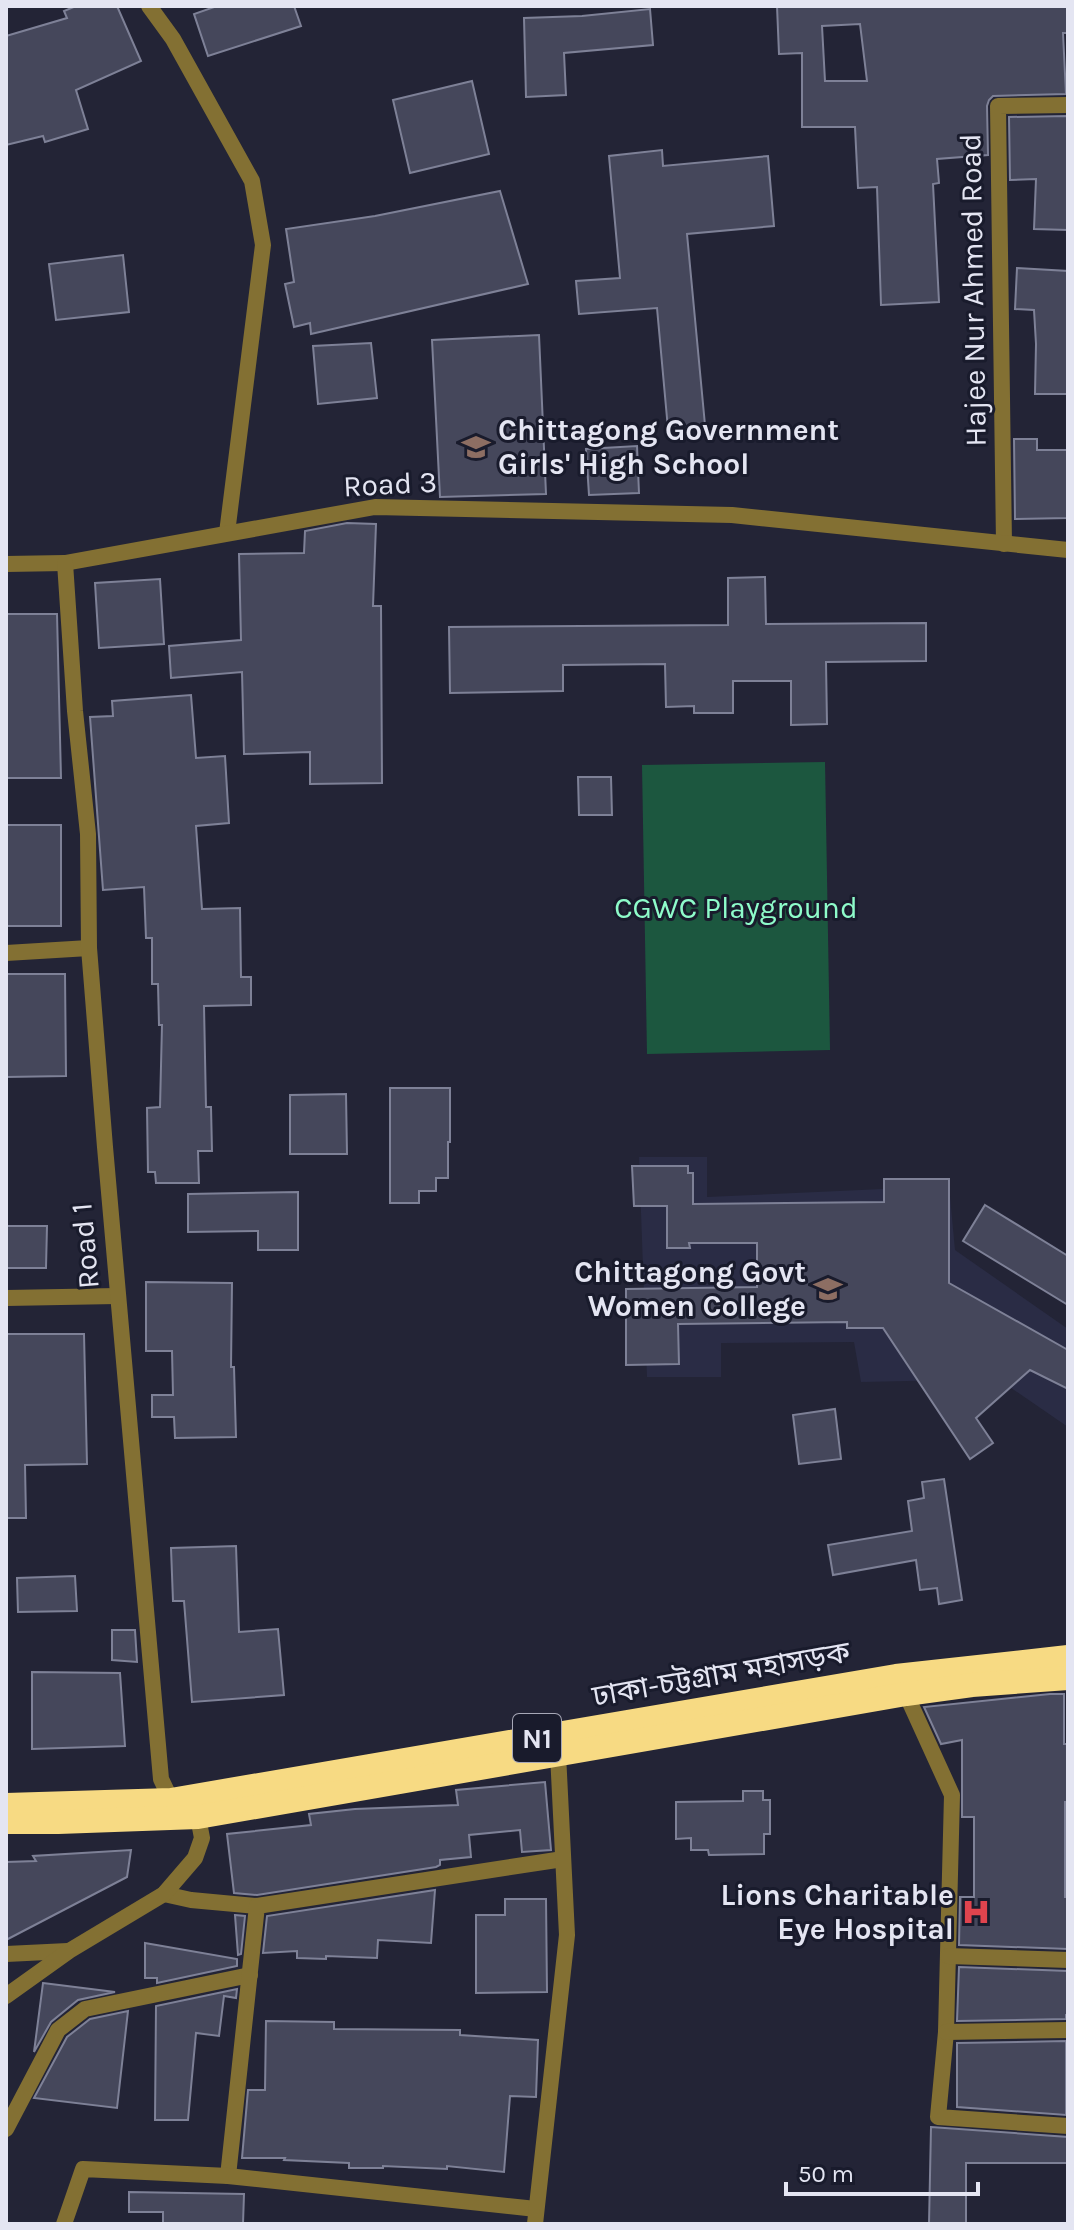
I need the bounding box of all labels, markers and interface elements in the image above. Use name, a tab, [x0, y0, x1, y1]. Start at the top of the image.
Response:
street label: Hajee Nur Ahmed Road	[952, 133, 994, 447]
place label: Chittagong Government Girls' High School	[498, 412, 839, 482]
school or university icon: Chittagong Government Girls' High School	[461, 432, 491, 462]
street label: Road 3	[342, 464, 438, 504]
park label: CGWC Playground	[614, 890, 858, 926]
street label: Road 1	[63, 1202, 107, 1290]
place label: Chittagong Govt Women College	[574, 1254, 806, 1324]
school or university icon: Chittagong Govt Women College	[813, 1274, 843, 1304]
street label: ঢাকা-চট্টগ্রাম মহাসড়ক	[588, 1633, 853, 1715]
road number: N1	[513, 1714, 561, 1762]
place label: Lions Charitable Eye Hospital	[721, 1877, 954, 1947]
hospital icon: Lions Charitable Eye Hospital	[961, 1897, 991, 1927]
scale bar	[786, 2146, 978, 2196]
text: 50 m	[798, 2160, 854, 2188]

